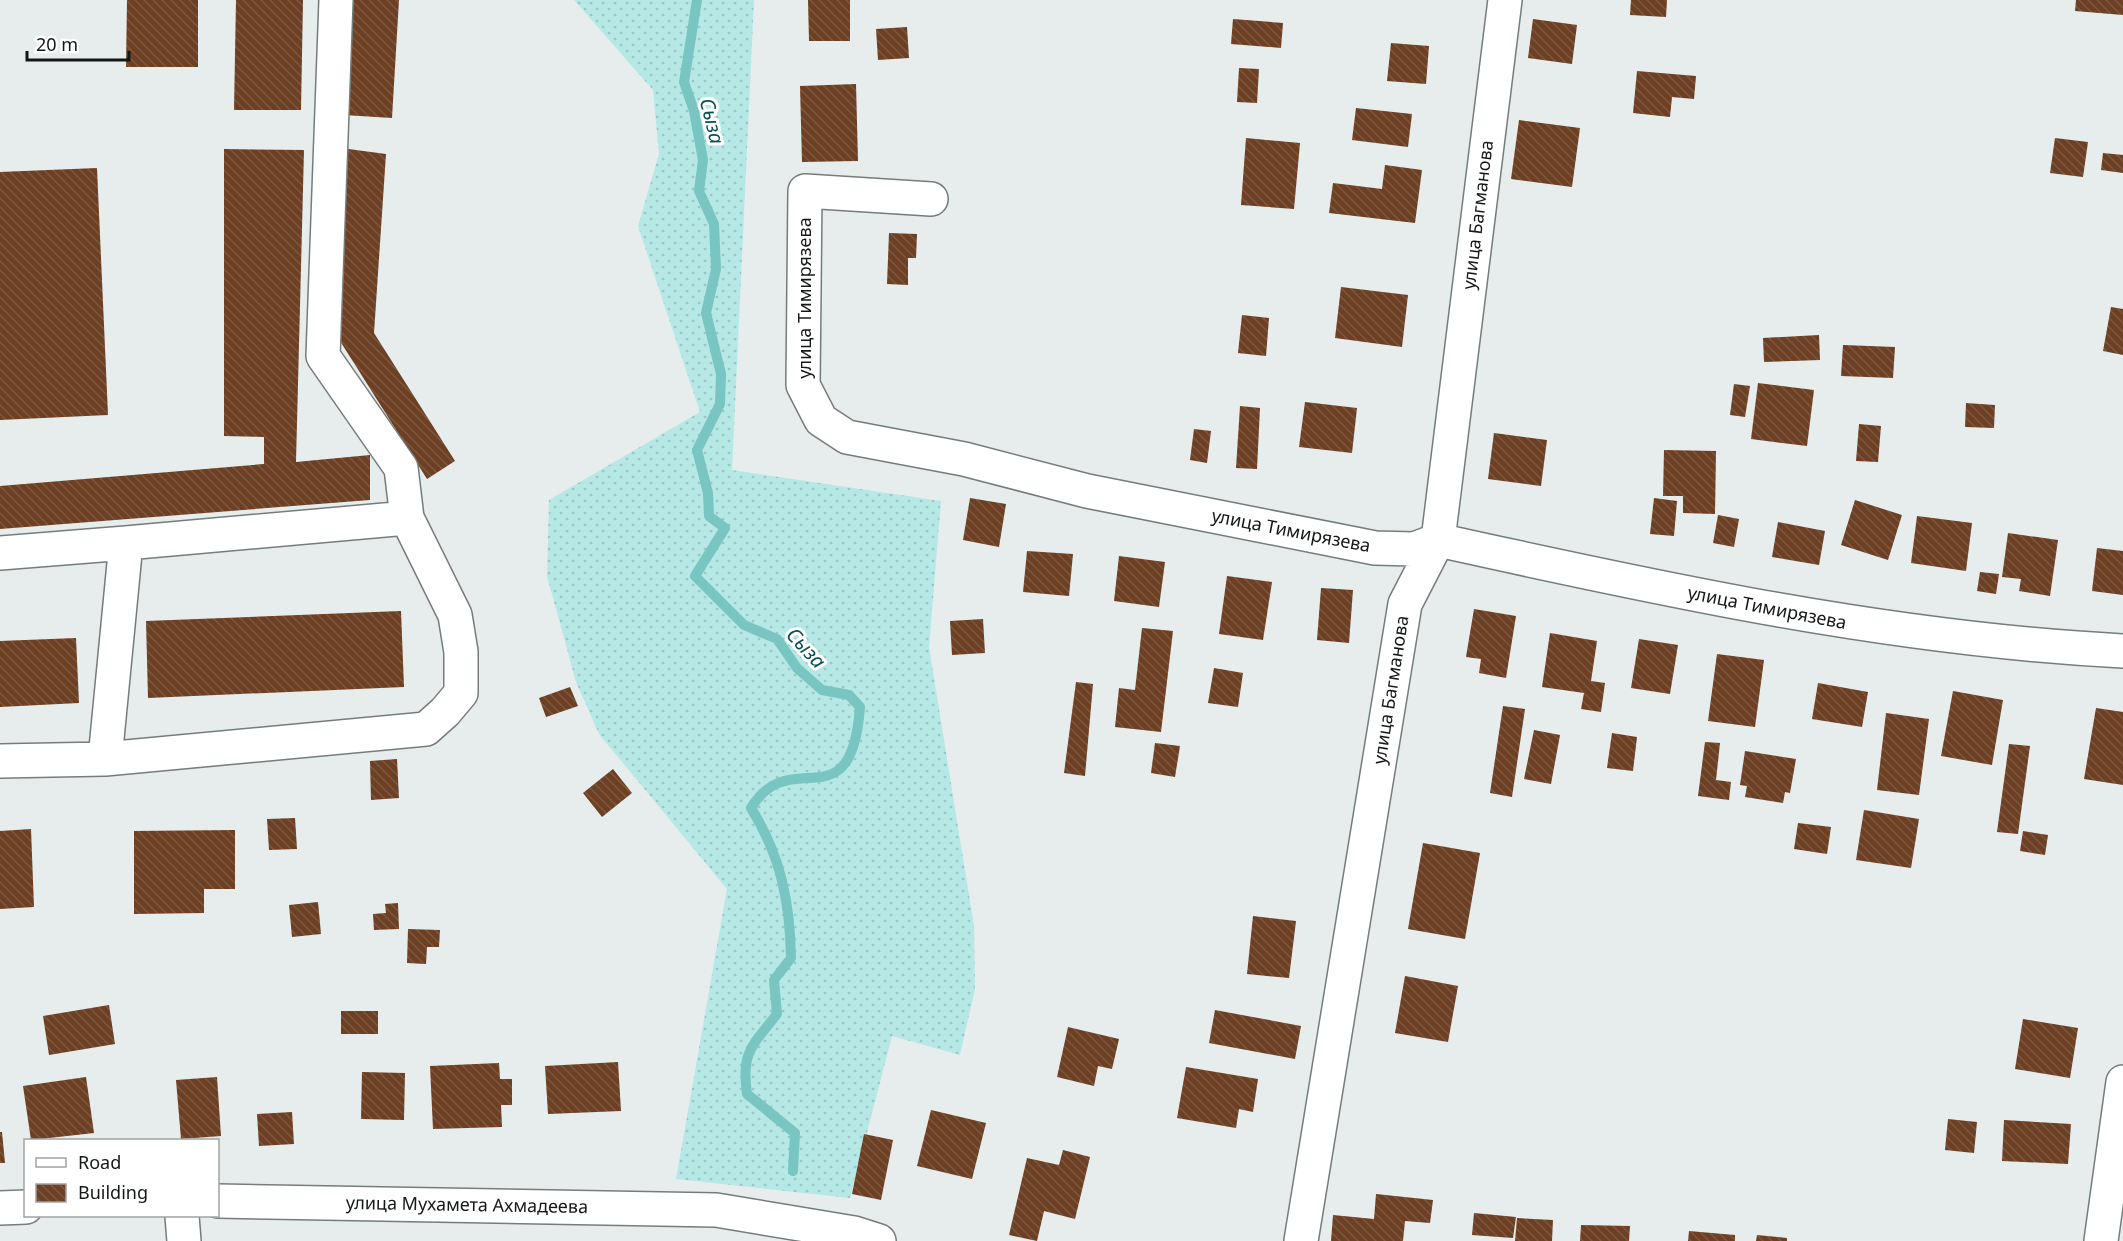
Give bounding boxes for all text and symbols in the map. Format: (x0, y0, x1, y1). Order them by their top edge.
scale bar (27, 24, 129, 62)
text: 20 m (36, 32, 78, 56)
water label: Сыза (694, 95, 731, 147)
street label: улица Багманова (1456, 139, 1498, 291)
street label: улица Тимирязева (792, 217, 816, 379)
street label: улица Тимирязева (1210, 503, 1373, 557)
street label: улица Тимирязева (1686, 580, 1849, 634)
street label: улица Багманова (1366, 614, 1414, 766)
water label: Сыза (781, 621, 832, 674)
legend (24, 1139, 219, 1217)
text: Road (78, 1150, 121, 1174)
text: Building (78, 1180, 148, 1204)
street label: улица Мухамета Ахмадеева (346, 1190, 588, 1218)

